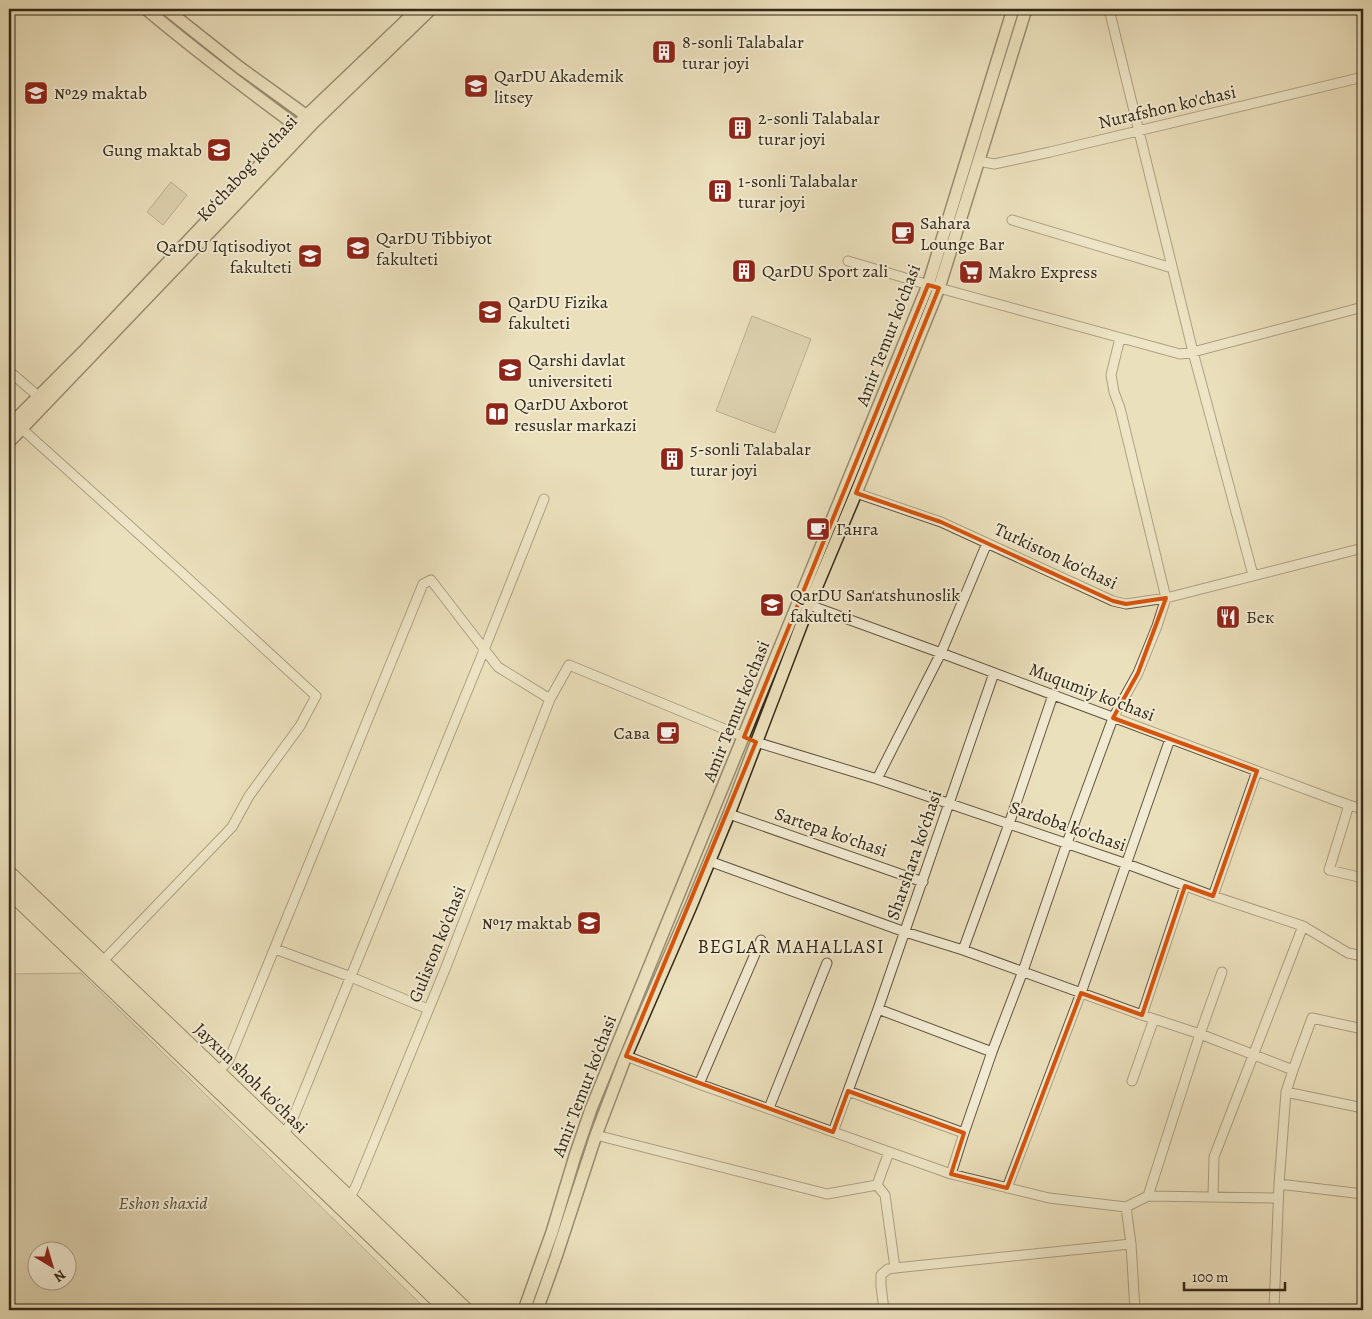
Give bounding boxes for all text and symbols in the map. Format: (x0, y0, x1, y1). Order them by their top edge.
place label: 8-sonli Talabalar turar joyi (682, 30, 804, 75)
building icon: 8-sonli Talabalar turar joyi (651, 39, 677, 65)
place label: QarDU Akademik litsey (494, 64, 624, 109)
school or university icon: QarDU Akademik litsey (463, 73, 489, 99)
street label: Nurafshon ko'chasi (1096, 79, 1238, 135)
school or university icon: №29 maktab (23, 80, 49, 106)
place label: №29 maktab (54, 81, 147, 105)
place label: 2-sonli Talabalar turar joyi (758, 106, 880, 151)
street label: Ko‘chabog‘ ko‘chasi (191, 109, 303, 227)
building icon: 2-sonli Talabalar turar joyi (727, 115, 753, 141)
school or university icon: Gung maktab (206, 137, 232, 163)
place label: Gung maktab (102, 138, 202, 162)
place label: 1-sonli Talabalar turar joyi (738, 169, 857, 214)
building icon: 1-sonli Talabalar turar joyi (707, 178, 733, 204)
place label: Sahara Lounge Bar (920, 211, 1004, 256)
cafe icon: Sahara Lounge Bar (890, 220, 916, 246)
place label: QarDU Tibbiyot fakulteti (376, 226, 492, 271)
place label: QarDU Iqtisodiyot fakulteti (156, 234, 292, 279)
school or university icon: QarDU Tibbiyot fakulteti (345, 235, 371, 261)
school or university icon: QarDU Iqtisodiyot fakulteti (297, 243, 323, 269)
building icon: QarDU Sport zali (731, 258, 757, 284)
place label: QarDU Sport zali (762, 259, 888, 283)
supermarket icon: Makro Express (958, 259, 984, 285)
place label: Makro Express (988, 260, 1098, 284)
street label: Amir Temur ko'chasi (850, 261, 926, 410)
place label: QarDU Fizika fakulteti (508, 290, 609, 335)
school or university icon: QarDU Fizika fakulteti (477, 299, 503, 325)
place label: Qarshi davlat universiteti (528, 348, 626, 393)
school or university icon: Qarshi davlat universiteti (497, 357, 523, 383)
place label: QarDU Axborot resuslar markazi (514, 392, 637, 437)
library icon: QarDU Axborot resuslar markazi (484, 401, 510, 427)
place label: 5-sonli Talabalar turar joyi (690, 437, 811, 482)
building icon: 5-sonli Talabalar turar joyi (659, 446, 685, 472)
cafe icon: Ганга (805, 516, 831, 542)
place label: Ганга (836, 517, 879, 541)
street label: Turkiston ko'chasi (991, 517, 1121, 595)
place label: QarDU San‘atshunoslik fakulteti (790, 583, 960, 628)
school or university icon: QarDU San‘atshunoslik fakulteti (759, 592, 785, 618)
restaurant icon: Бек (1215, 604, 1241, 630)
place label: Бек (1246, 605, 1274, 629)
street label: Amir Temur ko'chasi (696, 637, 775, 786)
street label: Muqumiy ko'chasi (1026, 657, 1158, 727)
cafe icon: Сава (655, 720, 681, 746)
place label: Сава (614, 721, 651, 745)
street label: Sharshara ko'chasi (881, 787, 947, 923)
street label: Sardoba ko'chasi (1007, 795, 1129, 857)
street label: Sartepa ko'chasi (772, 802, 890, 862)
street label: Guliston ko'chasi (403, 882, 471, 1006)
school or university icon: №17 maktab (576, 910, 602, 936)
place label: №17 maktab (482, 911, 572, 935)
district label: BEGLAR MAHALLASI (697, 934, 885, 960)
street label: Amir Temur ko'chasi (546, 1012, 622, 1161)
street label: Jayxun shoh ko'chasi (189, 1017, 313, 1139)
park label: Eshon shaxid (118, 1191, 208, 1215)
north arrow (28, 1242, 78, 1292)
scale bar (1184, 1259, 1286, 1291)
text: N (50, 1265, 70, 1286)
text: 100 m (1192, 1267, 1229, 1287)

